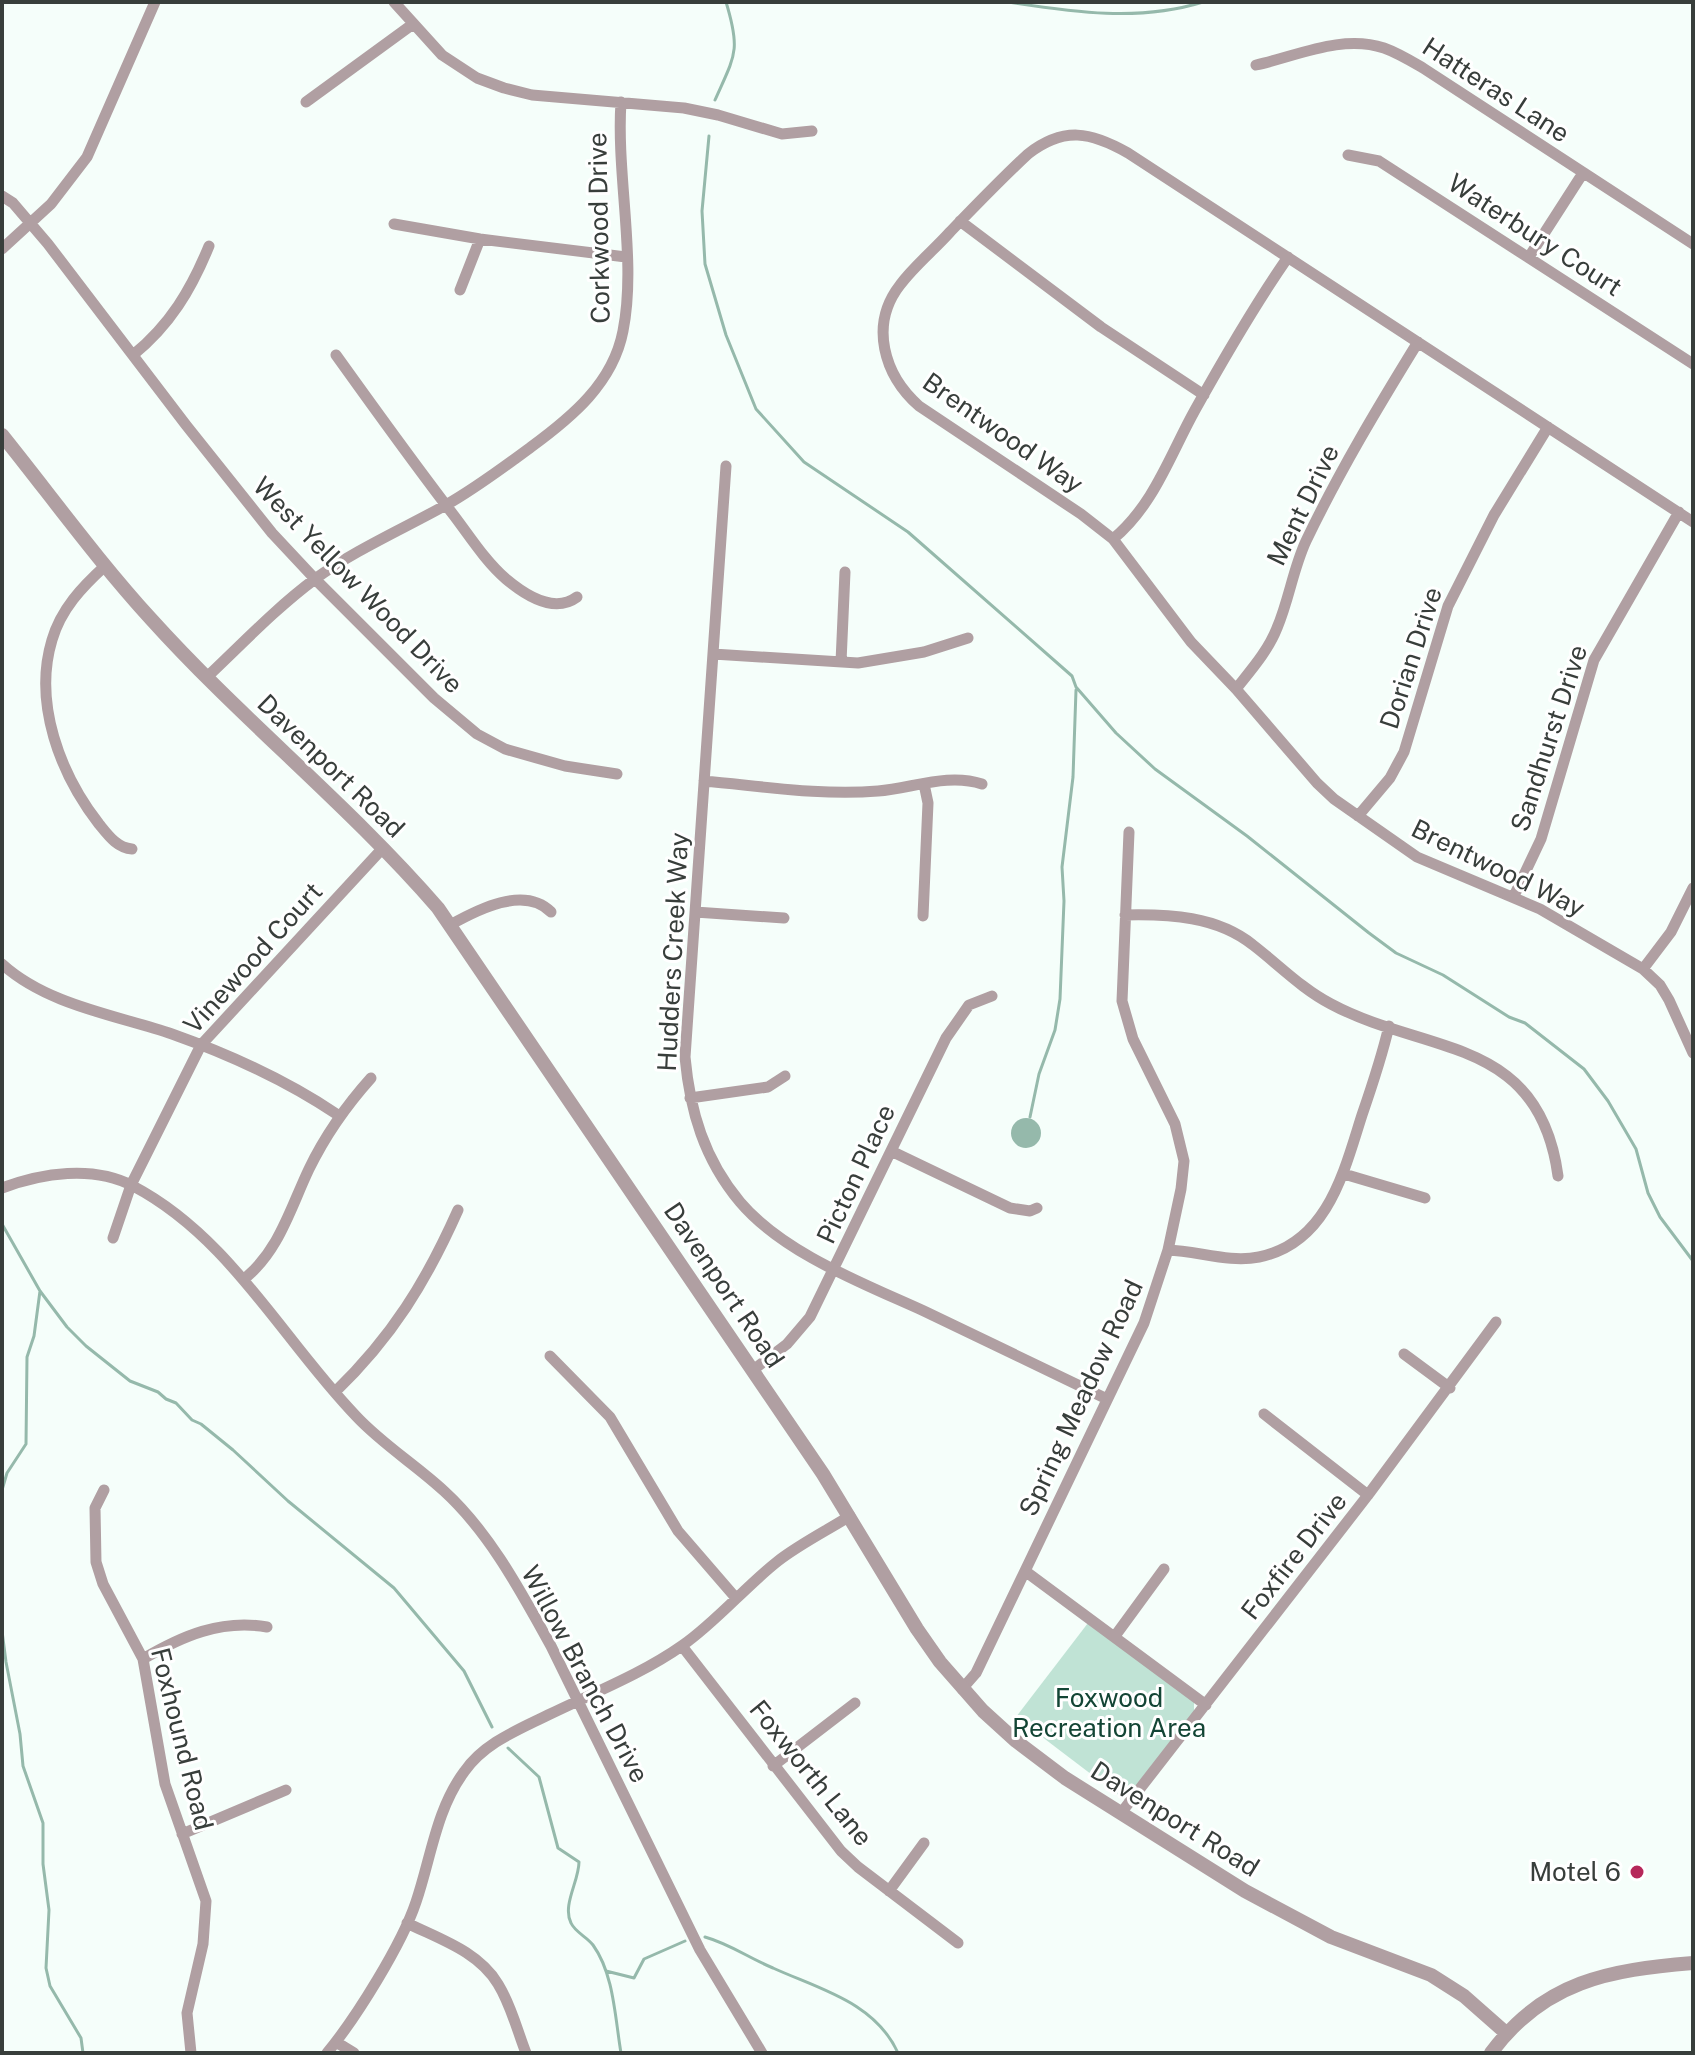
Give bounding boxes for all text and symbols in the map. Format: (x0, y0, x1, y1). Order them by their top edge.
street label: Hatteras Lane (1417, 31, 1576, 149)
street label: Corkwood Drive (581, 132, 616, 324)
street label: Waterbury Court (1442, 167, 1628, 302)
street label: Brentwood Way (917, 366, 1090, 499)
street label: Ment Drive (1260, 439, 1345, 570)
street label: West Yellow Wood Drive (247, 470, 470, 699)
street label: Dorian Drive (1373, 583, 1448, 733)
street label: Sandhurst Drive (1504, 641, 1593, 835)
street label: Davenport Road (251, 688, 411, 844)
street label: Brentwood Way (1407, 812, 1590, 923)
street label: Hudders Creek Way (651, 832, 694, 1072)
street label: Vinewood Court (177, 876, 329, 1040)
street label: Picton Place (810, 1099, 901, 1248)
street label: Davenport Road (658, 1196, 791, 1373)
street label: Spring Meadow Road (1012, 1275, 1149, 1521)
street label: Foxfire Drive (1234, 1486, 1353, 1625)
street label: Willow Branch Drive (515, 1560, 656, 1787)
street label: Foxhound Road (145, 1644, 220, 1833)
park label: Foxwood Recreation Area (1012, 1682, 1206, 1743)
street label: Foxworth Lane (743, 1694, 879, 1852)
street label: Davenport Road (1085, 1754, 1265, 1883)
place label: Motel 6 (1529, 1856, 1621, 1887)
marker: Motel 6 (1628, 1863, 1646, 1881)

